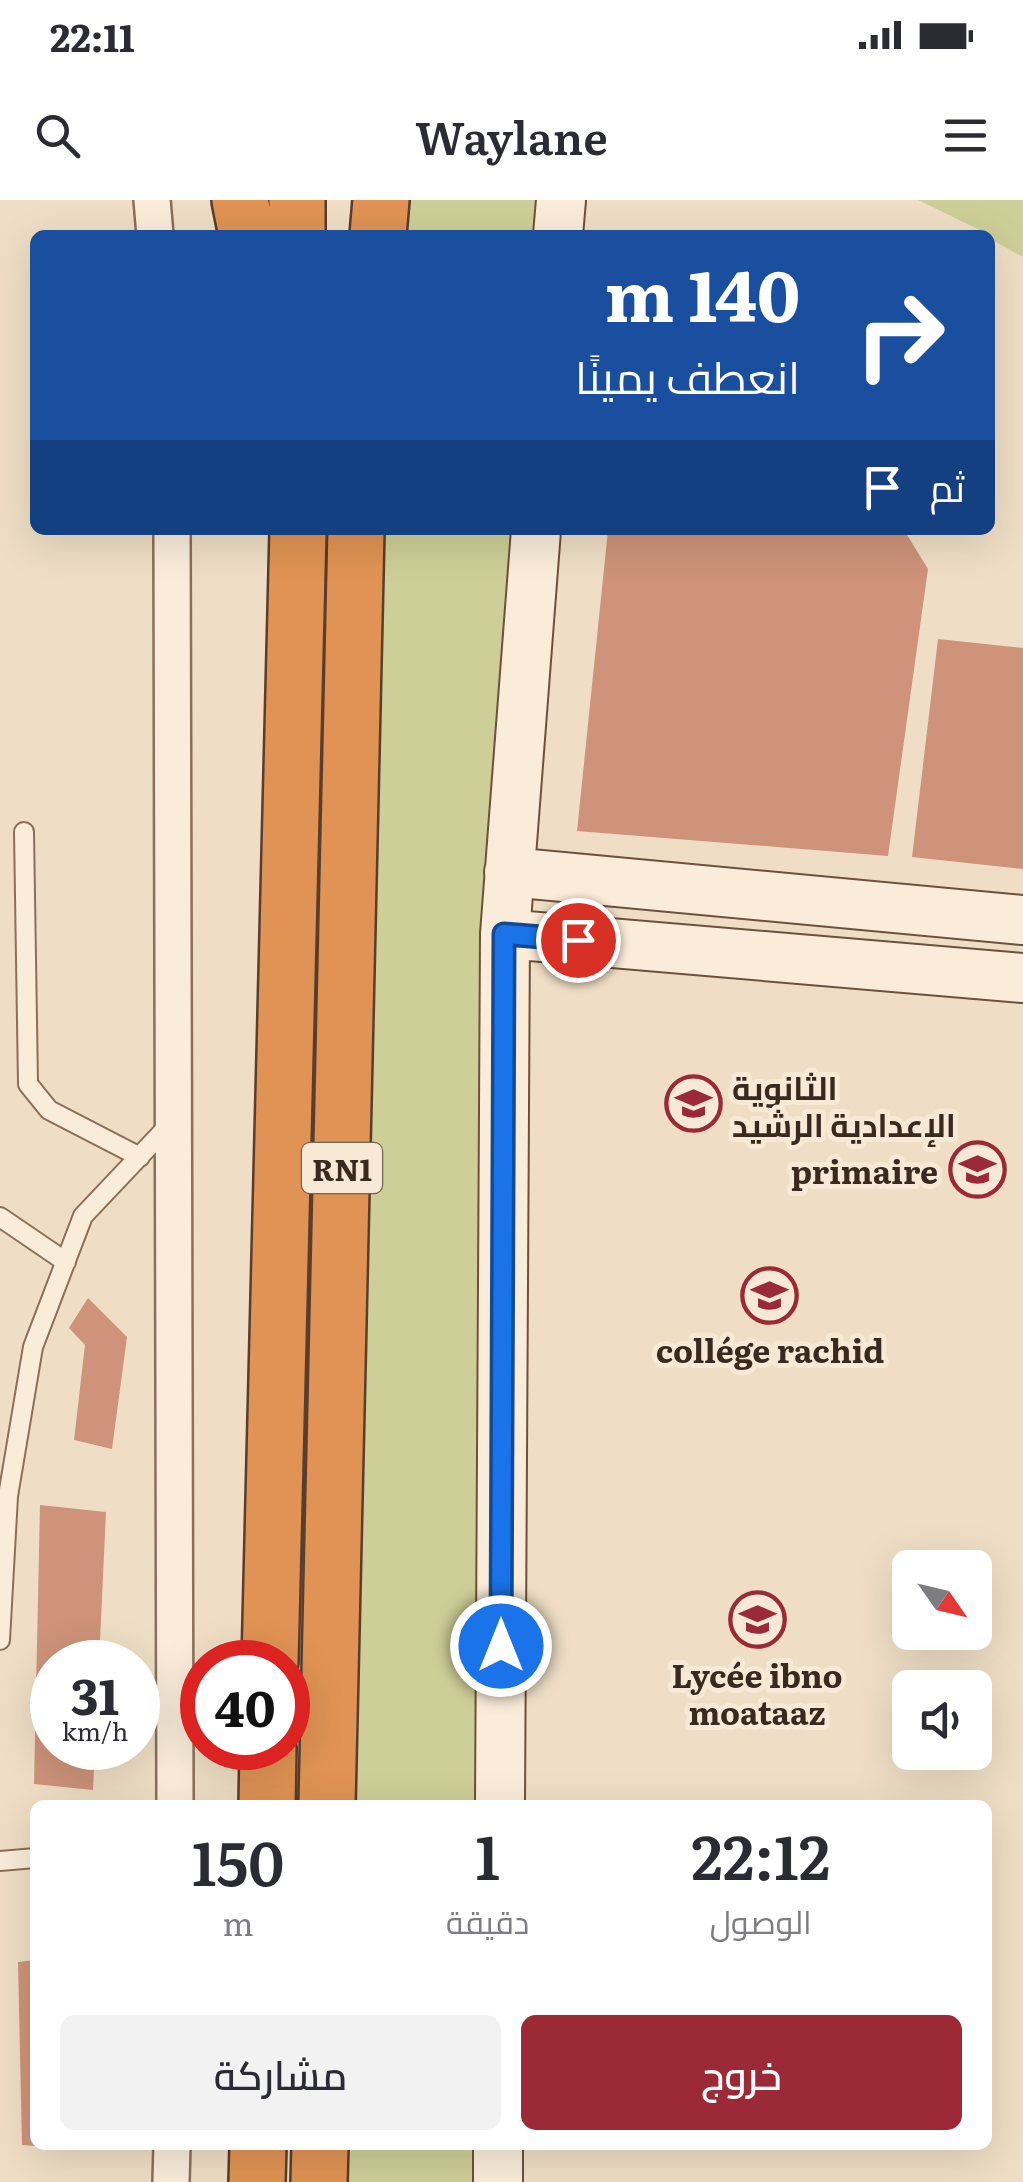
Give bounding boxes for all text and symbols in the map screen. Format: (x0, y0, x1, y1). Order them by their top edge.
text: 22:11 (50, 7, 135, 64)
text: Waylane (415, 102, 608, 169)
icon: search (30, 108, 85, 163)
icon: menu (938, 108, 993, 163)
text: 140 m (605, 240, 800, 344)
icon: right (835, 270, 965, 400)
text: انعطف يمينًا (575, 341, 800, 408)
text: ثم (930, 457, 965, 514)
icon: arrive (855, 460, 910, 515)
pin (536, 898, 621, 983)
icon: arrive (551, 913, 606, 968)
place label: الثانوية الإعدادية الرشيد (732, 1062, 956, 1147)
school or university icon: الثانوية الإعدادية الرشيد (663, 1074, 723, 1134)
school or university icon: primaire (947, 1140, 1007, 1200)
road number: RN1 (302, 1143, 382, 1193)
place label: primaire (791, 1146, 938, 1194)
school or university icon: collége rachid (740, 1265, 800, 1325)
place label: collége rachid (656, 1325, 884, 1373)
north arrow (892, 1550, 992, 1650)
map controls (892, 1550, 992, 1770)
school or university icon: Lycée ibno moataaz (727, 1590, 787, 1650)
position arrow (449, 1594, 553, 1698)
speed limit sign: 40 (180, 1640, 310, 1770)
place label: Lycée ibno moataaz (671, 1650, 843, 1735)
text: 31 (71, 1656, 119, 1730)
button: sound (892, 1670, 992, 1770)
text: km/h (62, 1712, 128, 1749)
text: 1 (475, 1809, 500, 1898)
text: 22:12 (691, 1809, 830, 1898)
text: 150 (192, 1815, 284, 1904)
text: دقيقة (446, 1896, 529, 1944)
text: الوصول (710, 1896, 812, 1944)
text: m (223, 1898, 254, 1946)
button: مشاركة (60, 2015, 501, 2130)
button: خروج (521, 2015, 962, 2130)

